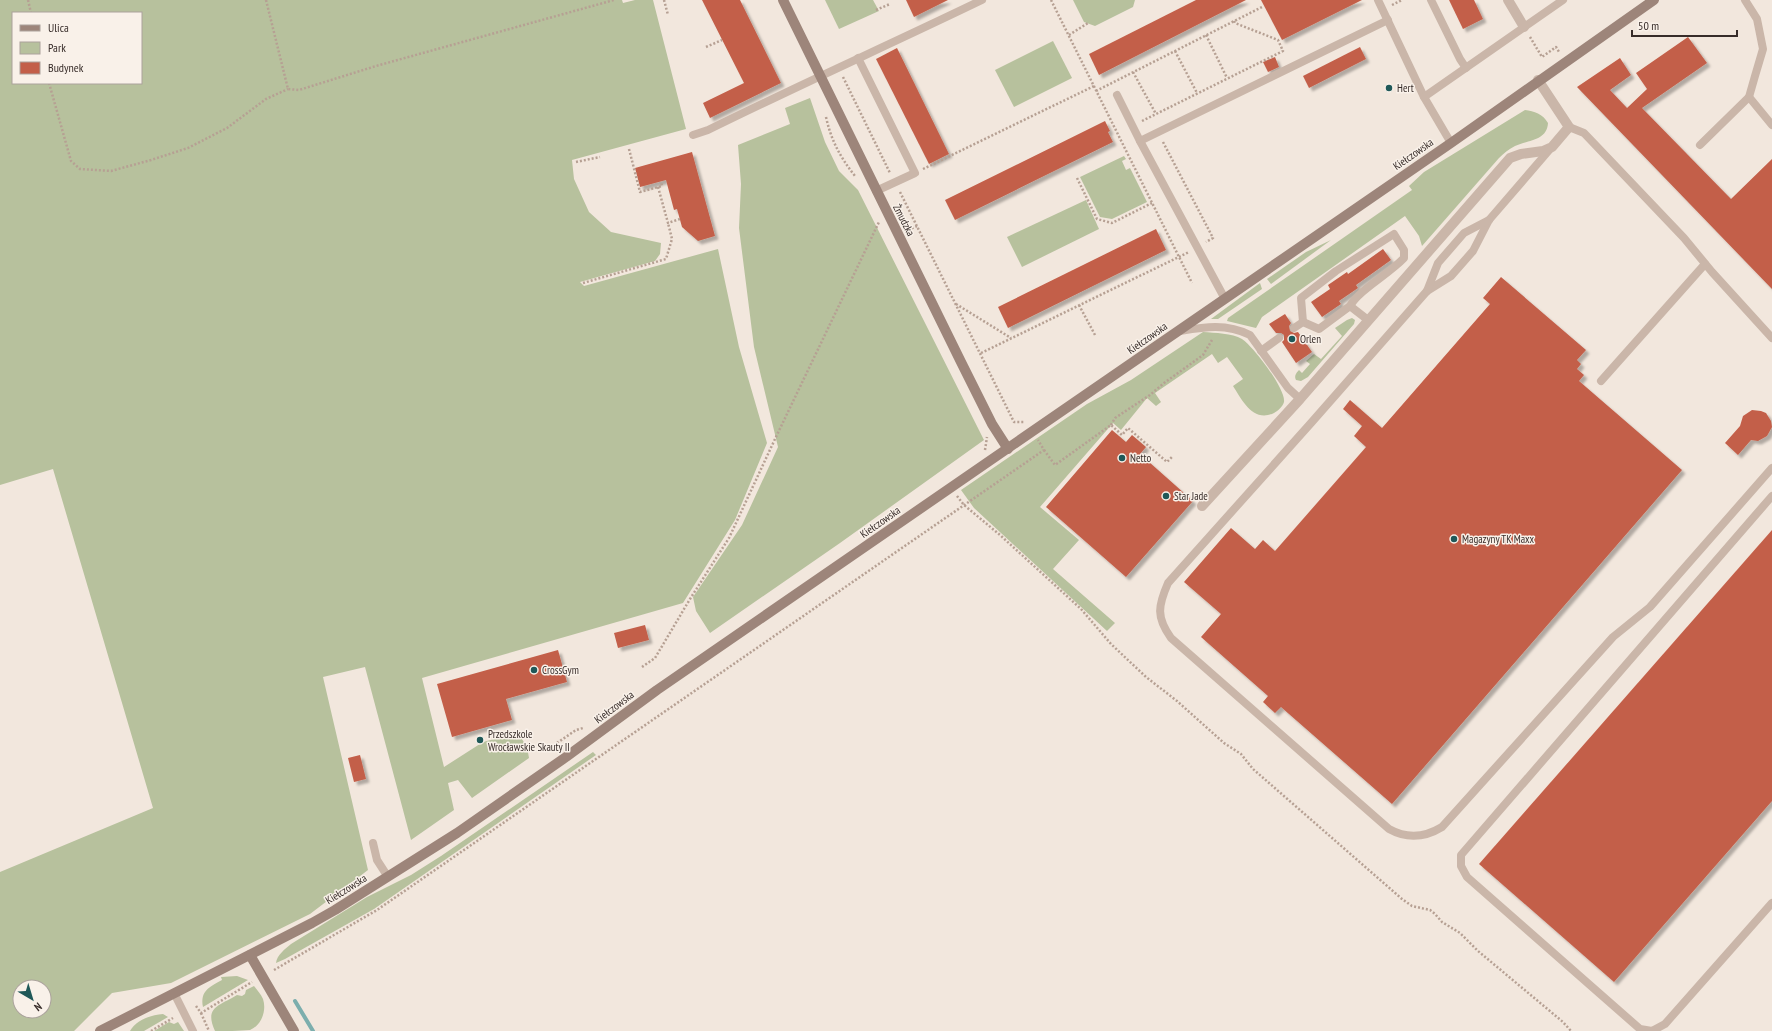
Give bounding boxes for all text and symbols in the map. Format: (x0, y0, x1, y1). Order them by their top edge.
legend (12, 12, 142, 84)
scale bar (1632, 12, 1737, 38)
text: 50 m (1638, 18, 1659, 33)
text: Ulica (48, 20, 69, 35)
text: Park (48, 40, 66, 55)
text: Budynek (48, 60, 84, 75)
place label: Hert (1397, 81, 1414, 95)
marker: Hert (1384, 83, 1394, 93)
street label: Kiełczowska (1390, 135, 1436, 173)
street label: Żmudzka (890, 202, 918, 238)
street label: Kiełczowska (1124, 319, 1170, 357)
place label: Orlen (1300, 332, 1321, 346)
marker: Orlen (1287, 334, 1297, 344)
place label: Netto (1130, 451, 1151, 465)
marker: Netto (1117, 453, 1127, 463)
place label: Star Jade (1174, 489, 1208, 503)
marker: Star Jade (1161, 491, 1171, 501)
street label: Kiełczowska (857, 503, 903, 541)
place label: Magazyny TK Maxx (1462, 532, 1534, 546)
marker: Magazyny TK Maxx (1449, 534, 1459, 544)
place label: CrossGym (542, 663, 579, 677)
marker: CrossGym (529, 665, 539, 675)
street label: Kiełczowska (591, 688, 637, 726)
place label: Przedszkole Wrocławskie Skauty II (488, 727, 570, 754)
marker: Przedszkole Wrocławskie Skauty II (475, 735, 485, 745)
street label: Kiełczowska (323, 871, 369, 907)
north arrow (12, 979, 52, 1019)
text: N (31, 1000, 45, 1014)

